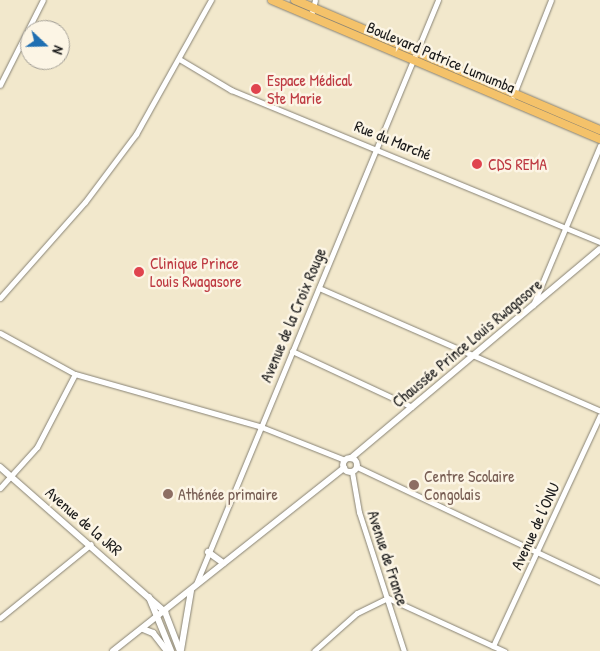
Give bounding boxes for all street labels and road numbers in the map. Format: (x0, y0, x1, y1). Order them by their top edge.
street label: Boulevard Patrice Lumumba (364, 17, 518, 97)
street label: Rue du Marché (352, 116, 434, 164)
street label: Avenue de la Croix Rouge (256, 245, 330, 385)
street label: Chaussée Prince Louis Rwagasore (388, 275, 546, 411)
street label: Avenue de l'ONU (507, 480, 563, 572)
street label: Avenue de la JRR (42, 483, 126, 559)
street label: Avenue de France (364, 508, 412, 608)

